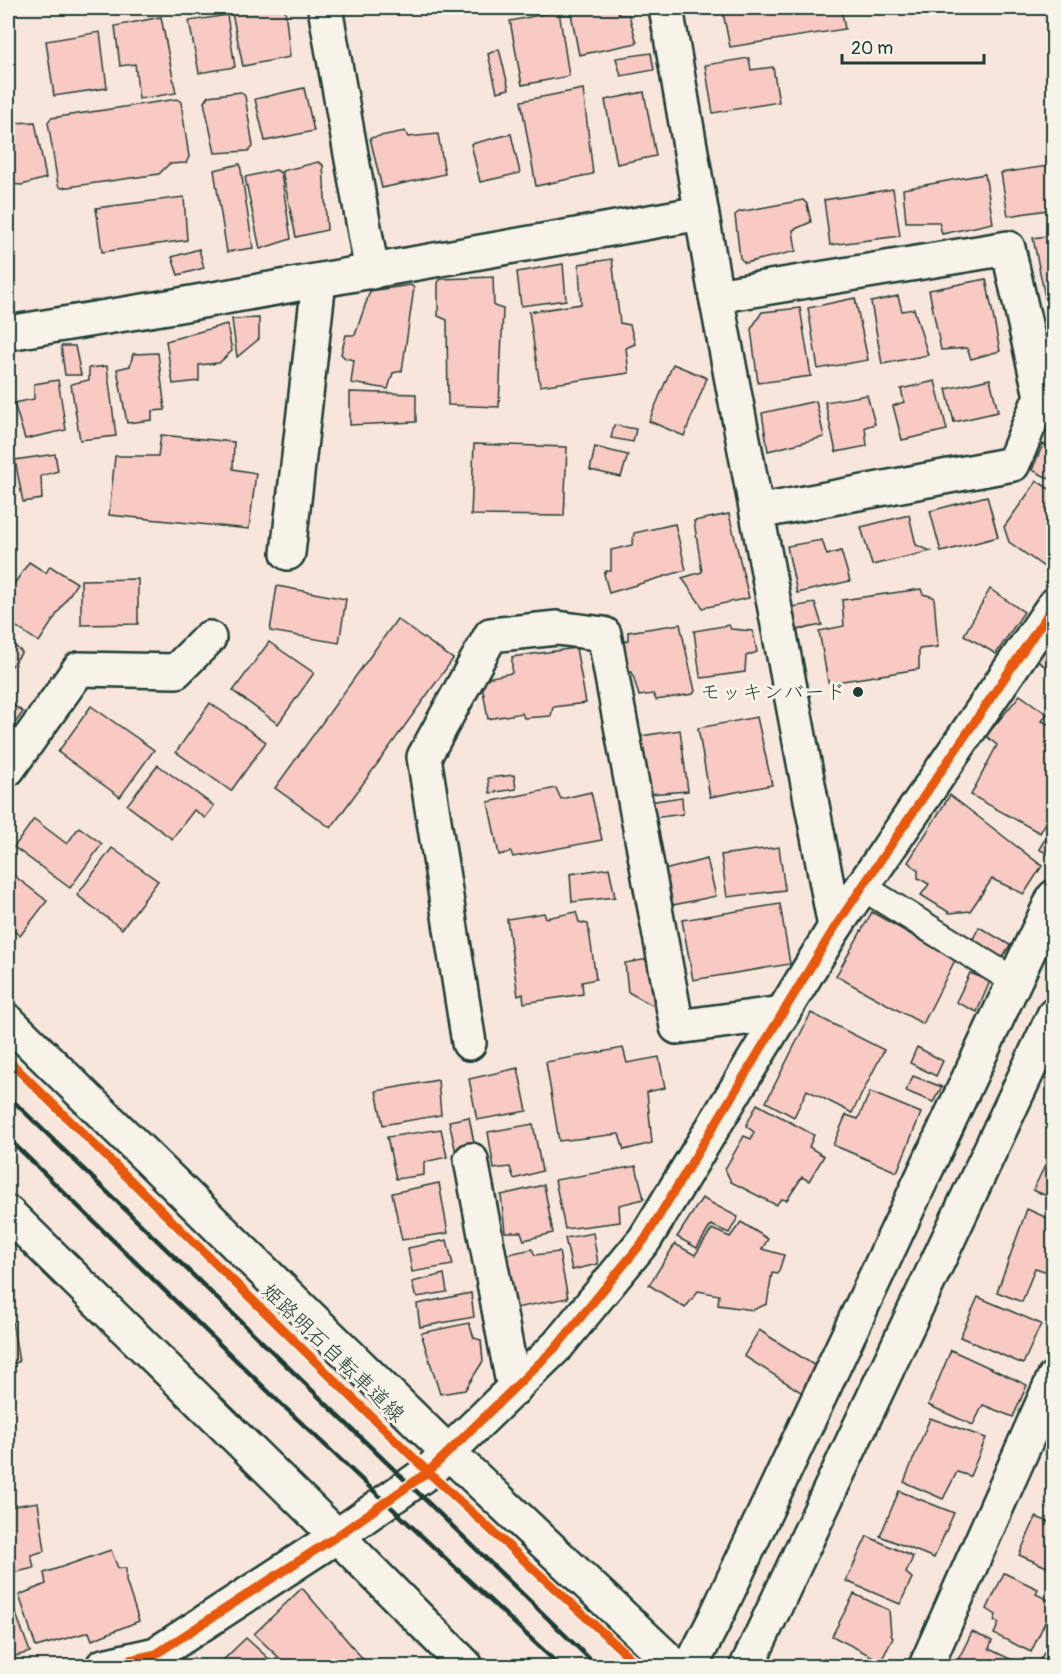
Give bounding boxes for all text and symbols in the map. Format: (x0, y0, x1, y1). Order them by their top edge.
scale bar (842, 27, 984, 65)
text: 20 m (851, 37, 893, 60)
place label: モッキンバード (700, 679, 846, 706)
marker: モッキンバード (851, 685, 865, 699)
street label: 姫路明石自転車道線 (256, 1278, 410, 1428)

